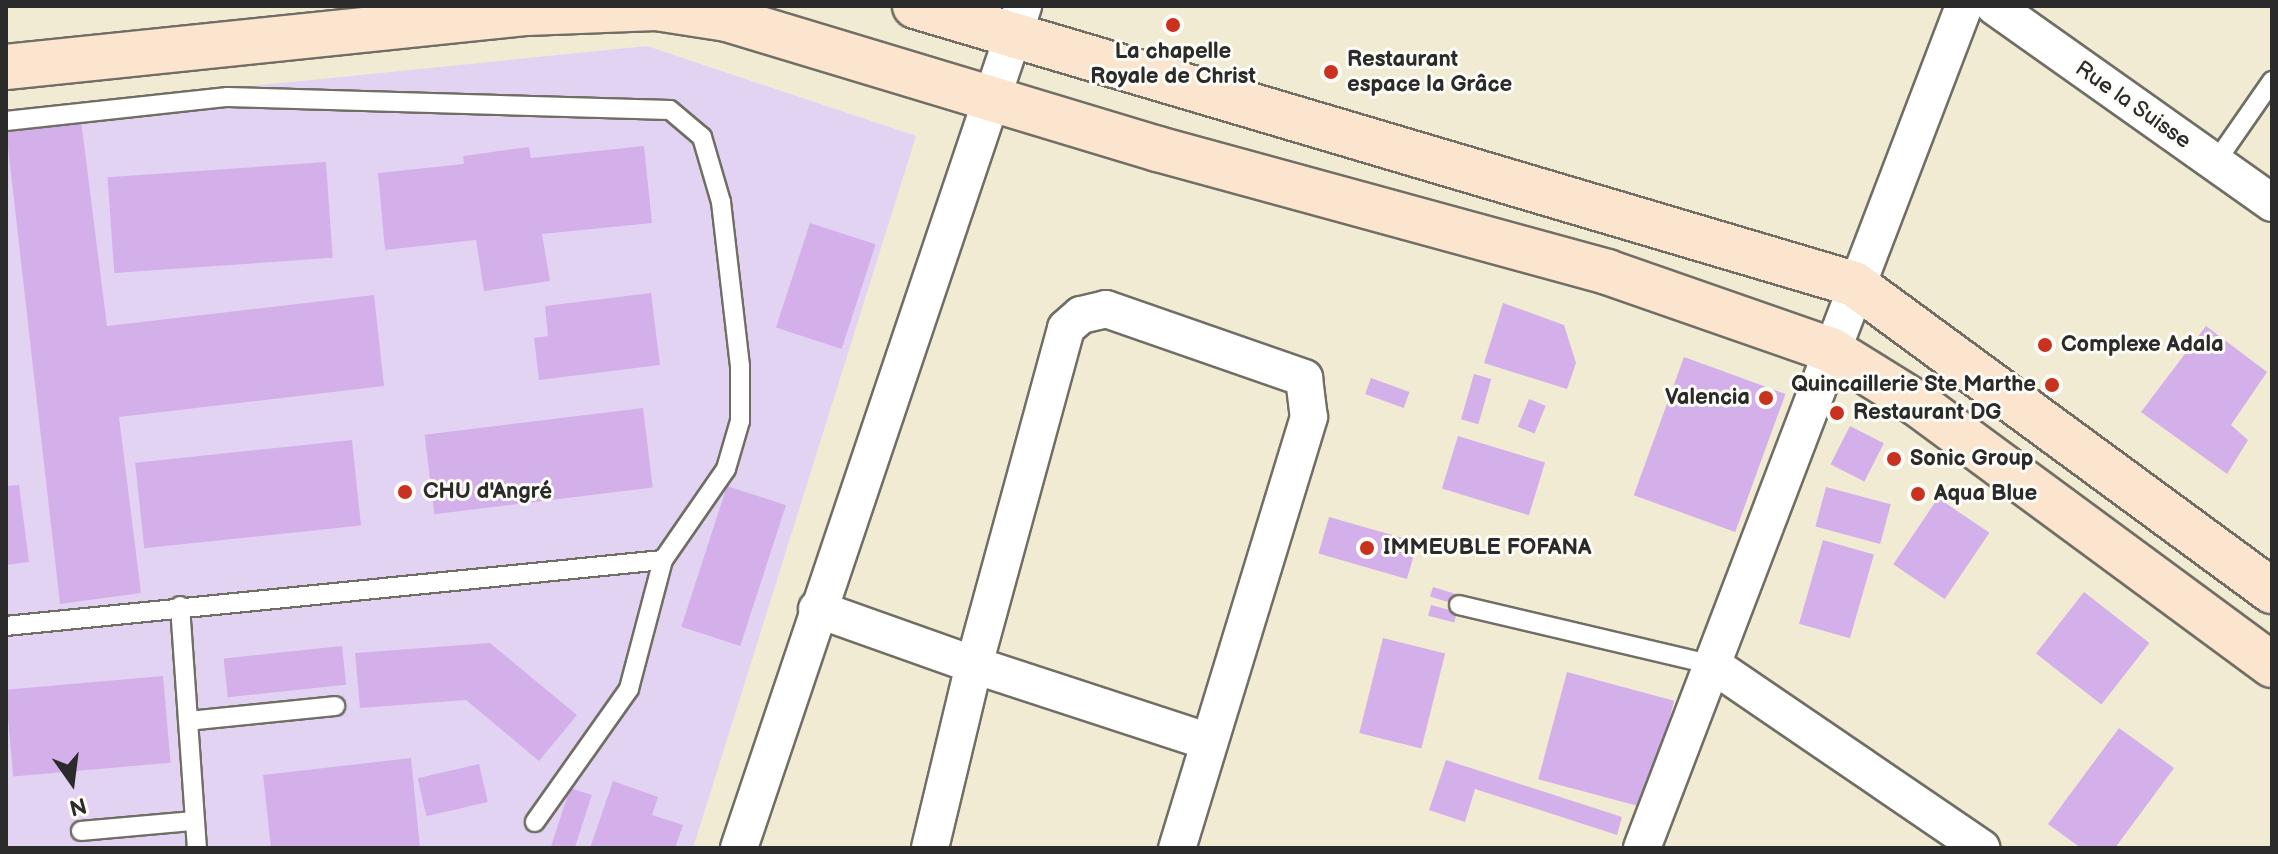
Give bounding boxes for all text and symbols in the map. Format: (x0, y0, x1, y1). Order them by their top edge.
marker: La chapelle Royale de Christ (1164, 16, 1182, 34)
place label: La chapelle Royale de Christ (1090, 38, 1256, 90)
place label: Restaurant espace la Grâce (1347, 46, 1512, 98)
street label: Rue la Suisse (2070, 55, 2196, 155)
marker: Restaurant espace la Grâce (1322, 63, 1340, 81)
place label: Complexe Adala (2061, 332, 2224, 358)
marker: Complexe Adala (2036, 336, 2054, 354)
place label: Quincaillerie Ste Marthe (1791, 372, 2036, 398)
marker: Quincaillerie Ste Marthe (2043, 376, 2061, 394)
place label: Valencia (1665, 385, 1750, 411)
marker: Valencia (1757, 389, 1775, 407)
place label: Restaurant DG (1853, 400, 2001, 426)
marker: Restaurant DG (1828, 404, 1846, 422)
place label: Sonic Group (1910, 446, 2033, 472)
marker: Sonic Group (1885, 450, 1903, 468)
place label: CHU d'Angré (423, 479, 552, 505)
marker: CHU d'Angré (394, 481, 416, 503)
place label: Aqua Blue (1934, 481, 2037, 507)
marker: Aqua Blue (1909, 485, 1927, 503)
place label: IMMEUBLE FOFANA (1383, 535, 1591, 561)
marker: IMMEUBLE FOFANA (1358, 539, 1376, 557)
north arrow (32, 742, 112, 822)
text: N (67, 791, 89, 821)

